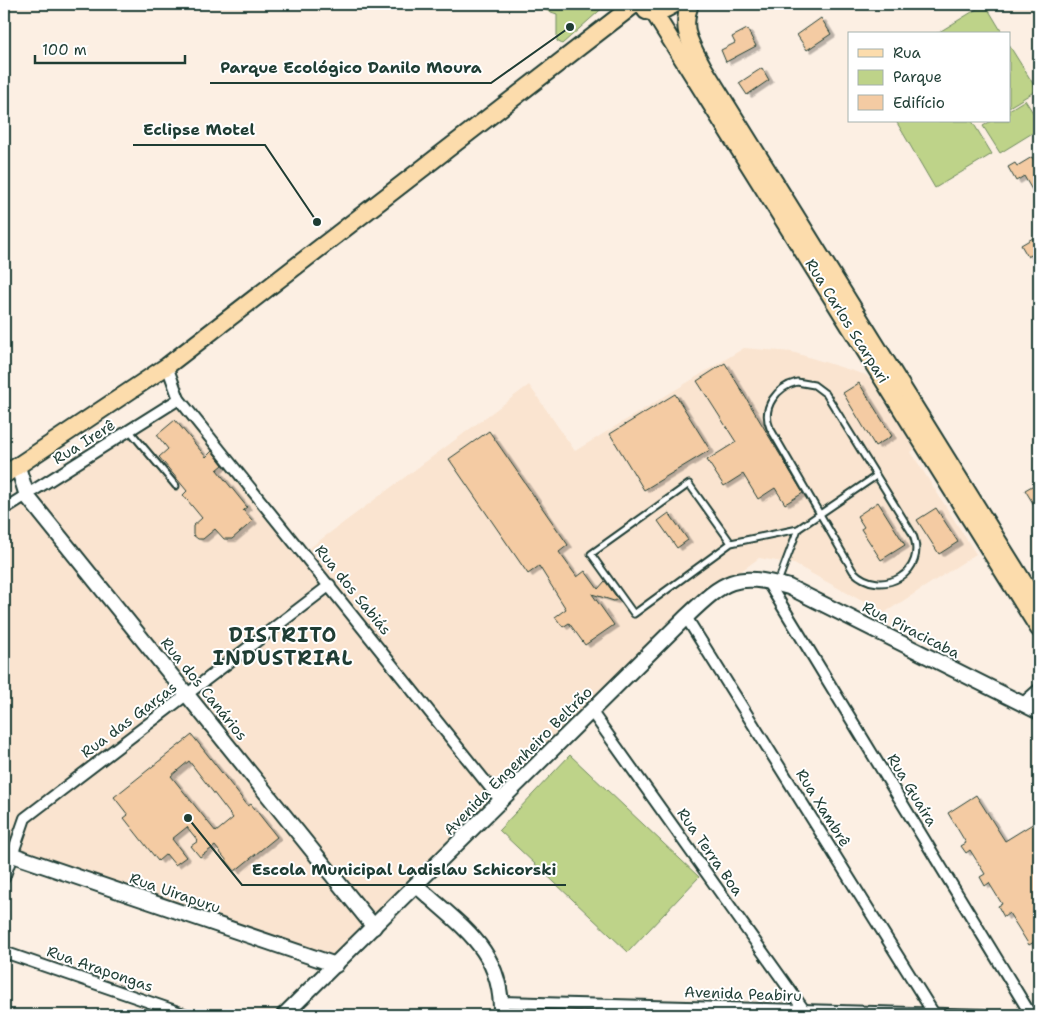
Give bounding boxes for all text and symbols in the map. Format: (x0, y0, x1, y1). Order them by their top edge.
scale bar (35, 32, 185, 64)
legend (848, 32, 1010, 122)
text: 100 m (42, 40, 87, 60)
text: Rua (893, 43, 922, 63)
callout: Parque Ecológico Danilo Moura (210, 52, 491, 83)
text: Parque Ecológico Danilo Moura (220, 57, 482, 78)
text: Parque (893, 67, 942, 87)
text: Edifício (893, 93, 945, 113)
callout: Eclipse Motel (133, 114, 265, 145)
text: Eclipse Motel (143, 119, 255, 140)
street label: Rua Carlos Scarpari (801, 255, 893, 387)
street label: Rua Irerê (49, 415, 119, 469)
street label: Rua dos Sabiás (310, 541, 396, 639)
street label: Rua Piracicaba (859, 597, 964, 663)
district label: DISTRITO INDUSTRIAL (213, 622, 353, 671)
street label: Rua dos Canários (156, 633, 252, 745)
street label: Rua das Garças (77, 677, 181, 763)
street label: Avenida Engenheiro Beltrão (439, 682, 597, 840)
street label: Rua Guaíra (882, 750, 942, 831)
street label: Rua Xambrê (791, 765, 855, 851)
street label: Rua Terra Boa (672, 804, 748, 900)
callout: Escola Municipal Ladislau Schicorski (242, 854, 566, 885)
text: Escola Municipal Ladislau Schicorski (252, 859, 556, 880)
street label: Rua Uirapuru (127, 868, 223, 918)
street label: Rua Arapongas (44, 941, 156, 997)
street label: Avenida Peabiru (684, 982, 802, 1006)

